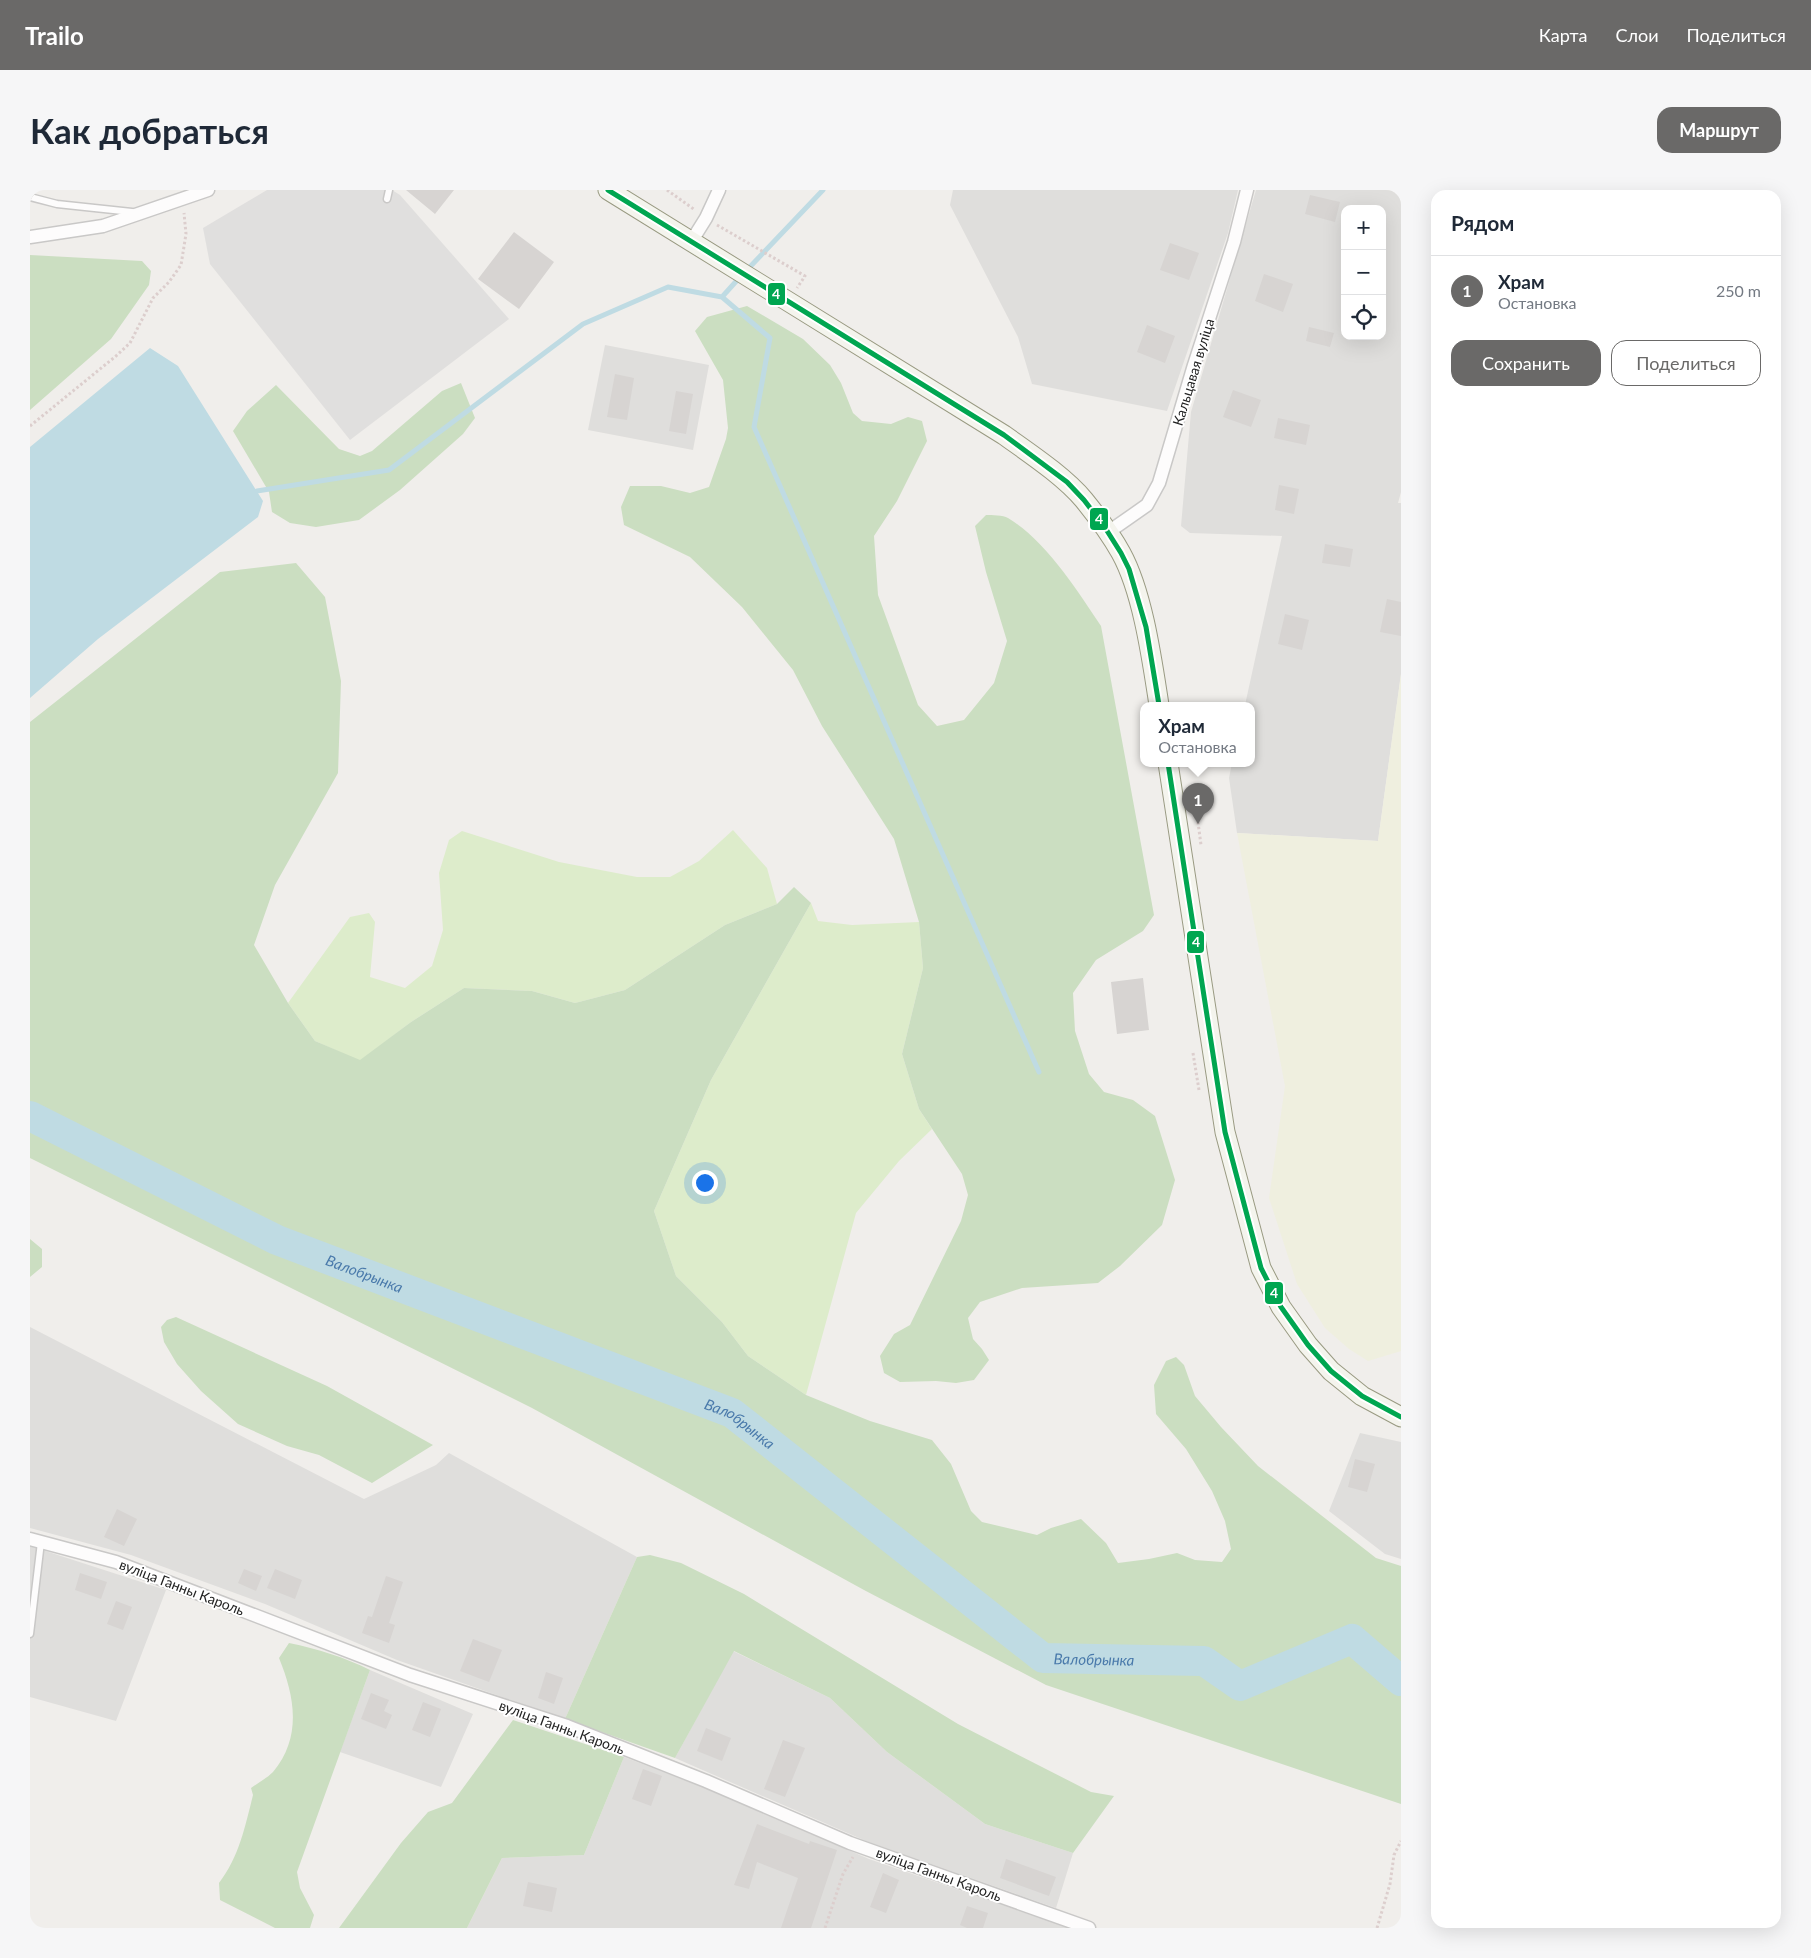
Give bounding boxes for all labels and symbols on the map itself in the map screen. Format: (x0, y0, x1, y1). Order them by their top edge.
line badge: 4 (767, 282, 786, 306)
text: 4 (772, 285, 780, 302)
street label: Кальцавая вуліца (1169, 316, 1217, 428)
line badge: 4 (1089, 507, 1109, 531)
text: 4 (1095, 510, 1103, 527)
pin: 1 (1182, 783, 1214, 824)
line badge: 4 (1186, 930, 1205, 954)
text: 4 (1192, 933, 1200, 950)
your location (692, 1170, 718, 1196)
water label: Валобрынка (324, 1250, 406, 1296)
line badge: 4 (1264, 1281, 1284, 1305)
text: 4 (1270, 1284, 1278, 1301)
water label: Валобрынка (702, 1394, 779, 1453)
street label: вуліца Ганны Кароль (117, 1555, 247, 1619)
water label: Валобрынка (1053, 1649, 1135, 1669)
street label: вуліца Ганны Кароль (497, 1696, 627, 1758)
street label: вуліца Ганны Кароль (874, 1843, 1004, 1905)

